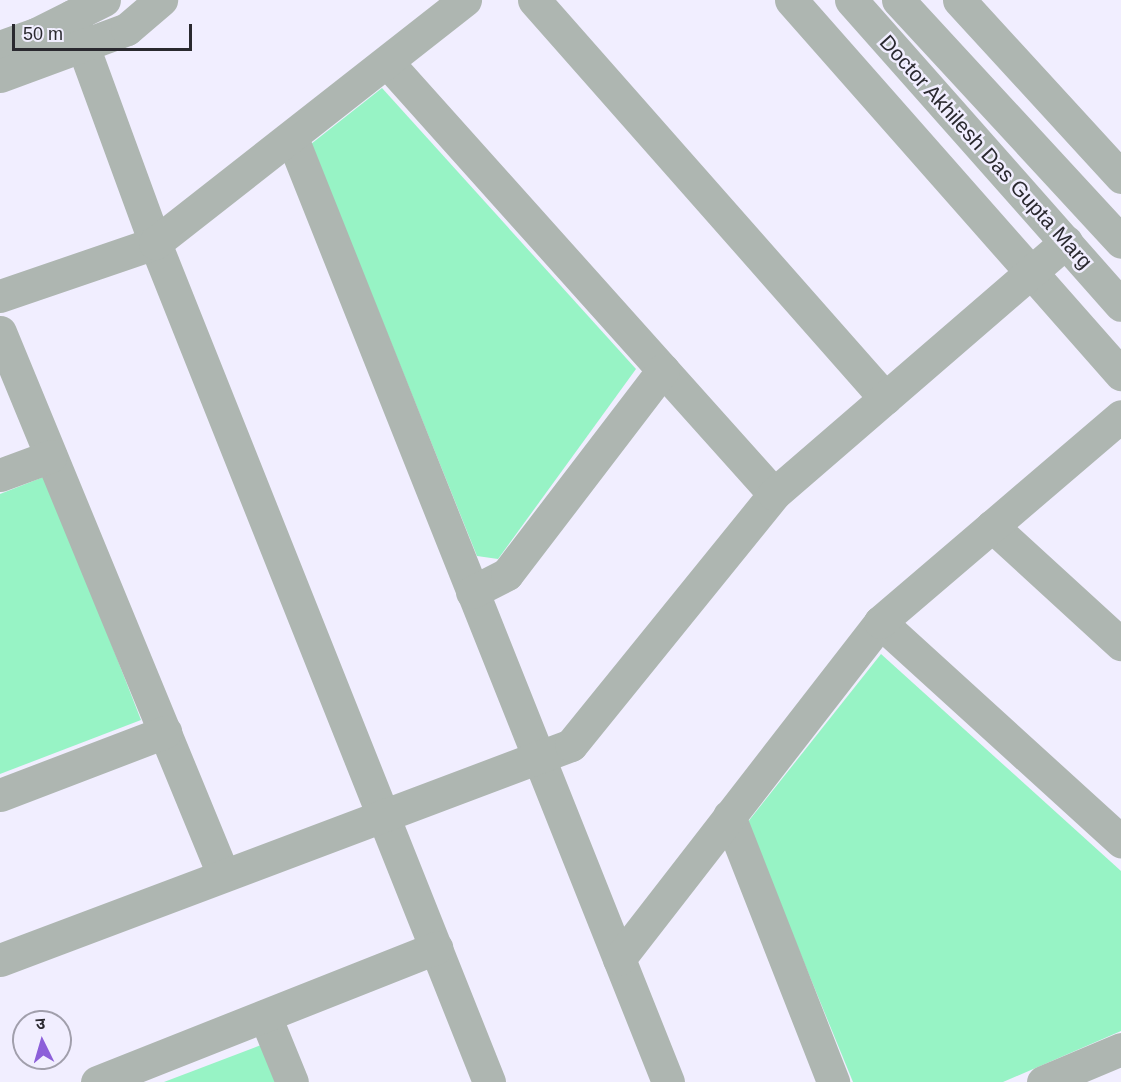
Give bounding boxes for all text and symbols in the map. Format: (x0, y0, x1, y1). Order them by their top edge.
scale bar (15, 12, 195, 50)
text: 50 m (23, 24, 63, 44)
street label: Doctor Akhilesh Das Gupta Marg (874, 30, 1098, 274)
north arrow (12, 1010, 72, 1070)
text: उ (35, 1015, 46, 1032)

